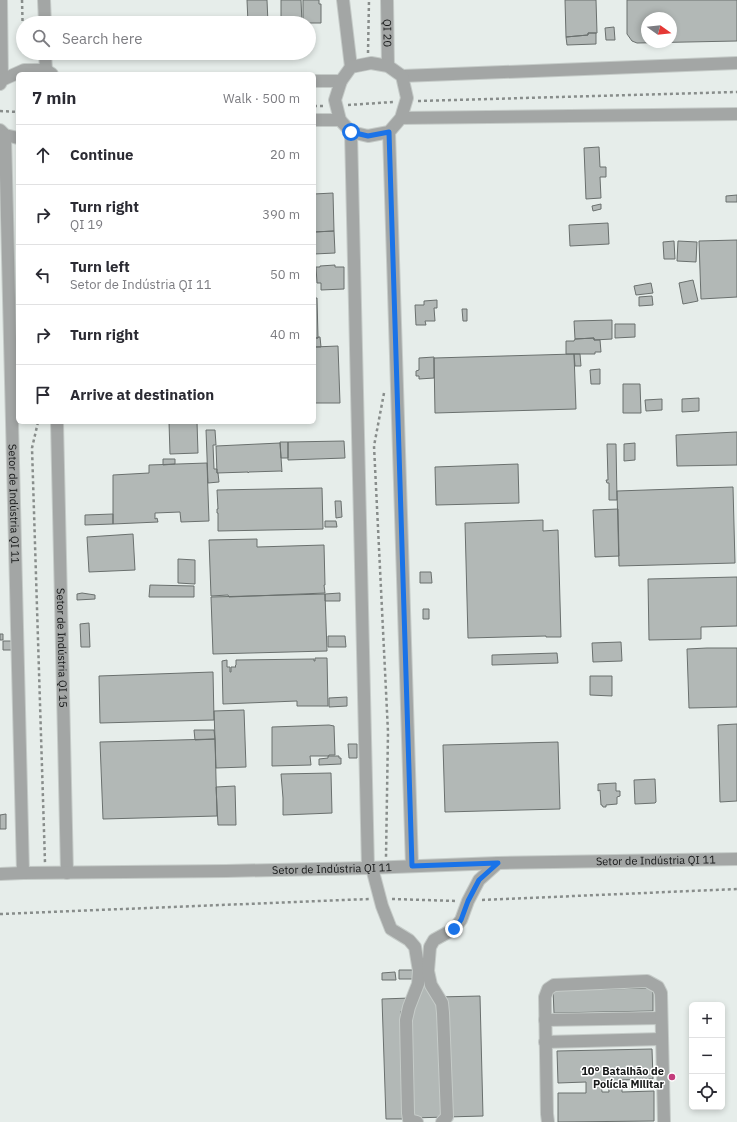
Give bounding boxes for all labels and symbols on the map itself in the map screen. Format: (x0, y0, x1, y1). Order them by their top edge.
north arrow (641, 12, 677, 48)
street label: QI 20 (380, 19, 395, 47)
route start (342, 123, 360, 141)
street label: Setor de Indústria QI 11 (6, 444, 22, 564)
street label: Setor de Indústria QI 15 (54, 588, 70, 708)
street label: Setor de Indústria QI 11 (596, 852, 716, 868)
street label: Setor de Indústria QI 11 (272, 860, 393, 877)
route end (445, 920, 463, 938)
place label: 10° Batalhão de Polícia Militar (581, 1064, 665, 1091)
marker: 10° Batalhão de Polícia Militar (667, 1072, 677, 1082)

